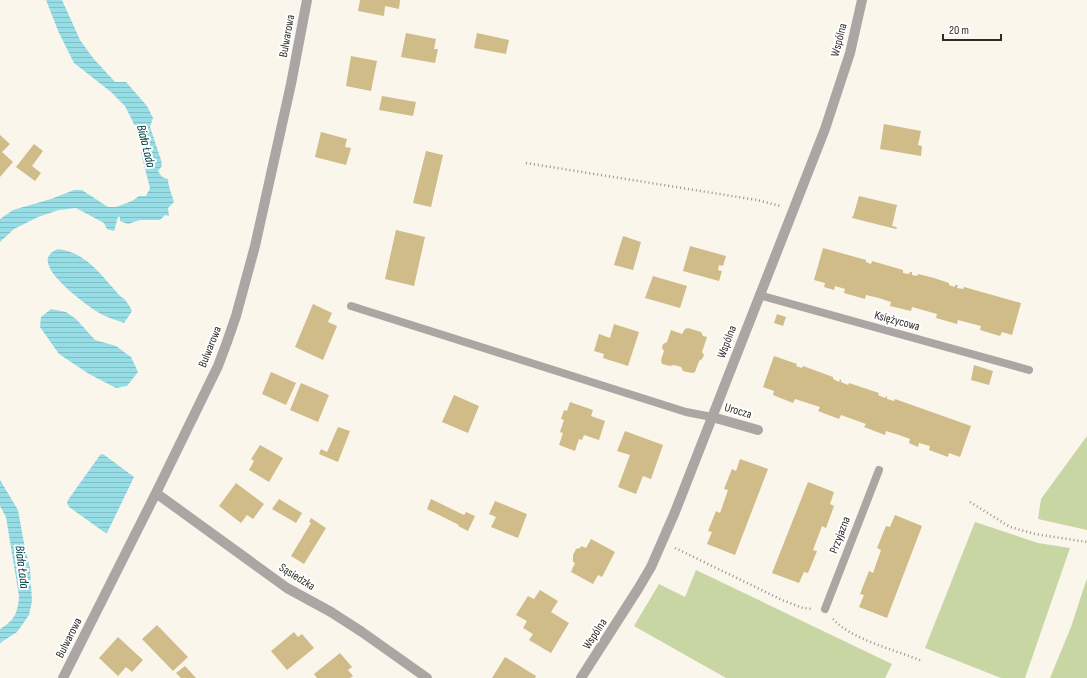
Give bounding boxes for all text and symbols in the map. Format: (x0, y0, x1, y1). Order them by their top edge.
street label: Bulwarowa (276, 13, 298, 59)
scale bar (943, 16, 1001, 42)
street label: Wspólna (828, 21, 850, 58)
text: 20 m (949, 23, 969, 38)
water label: Biała Łada (133, 123, 159, 170)
street label: Księżycowa (873, 308, 922, 334)
street label: Wspólna (714, 323, 740, 361)
street label: Bulwarowa (195, 324, 225, 370)
street label: Urocza (723, 400, 754, 422)
street label: Przyjazna (826, 514, 854, 556)
water label: Biała Łada (11, 544, 33, 590)
street label: Sąsiedzka (276, 560, 318, 594)
street label: Bulwarowa (53, 615, 86, 661)
street label: Wspólna (579, 615, 611, 652)

